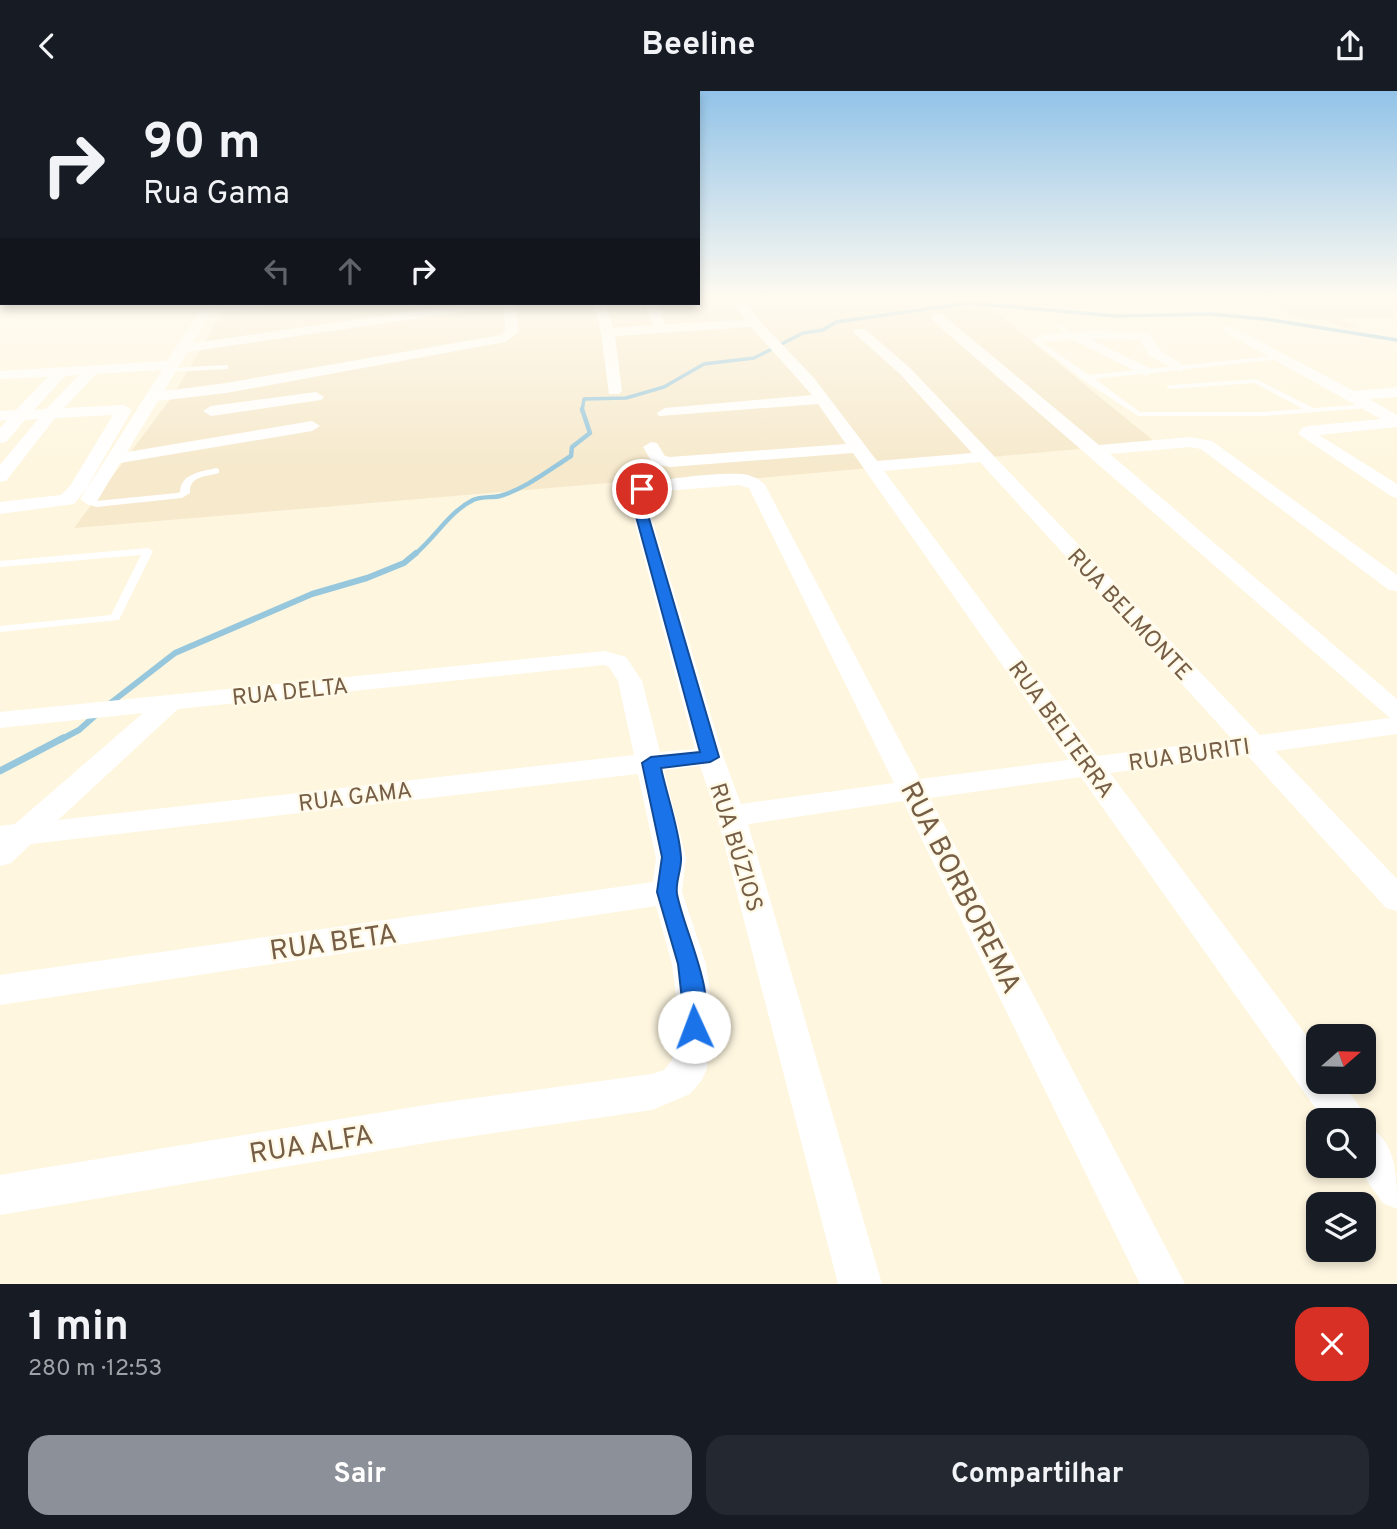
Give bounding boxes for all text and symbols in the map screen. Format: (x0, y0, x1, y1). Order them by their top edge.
text: Beeline (642, 26, 755, 66)
icon: back (28, 27, 66, 65)
icon: share (1331, 27, 1369, 65)
text: 90 m (143, 114, 261, 176)
icon: right (28, 119, 119, 210)
text: Rua Gama (143, 175, 290, 215)
icon: left (258, 252, 296, 290)
icon: ahead (331, 252, 369, 290)
icon: right (404, 252, 442, 290)
pin (612, 459, 672, 519)
icon: arrive (623, 470, 661, 508)
street label: RUA BELMONTE (1060, 544, 1197, 688)
street label: RUA BELTERRA (1001, 656, 1119, 805)
street label: RUA DELTA (231, 673, 350, 714)
street label: RUA BURITI (1127, 734, 1252, 779)
street label: RUA BORBOREMA (890, 776, 1028, 1000)
street label: RUA GAMA (297, 777, 414, 820)
street label: RUA BÚZIOS (701, 779, 770, 915)
street label: RUA BETA (267, 917, 399, 971)
position arrow (657, 990, 731, 1064)
north arrow (1306, 1024, 1376, 1094)
map controls (1306, 1024, 1376, 1262)
button: search (1306, 1108, 1376, 1178)
street label: RUA ALFA (247, 1118, 376, 1174)
button: layers (1306, 1192, 1376, 1262)
text: 1 min (28, 1302, 129, 1355)
button: close (1295, 1307, 1369, 1381)
text: 280 m · 12:53 (28, 1355, 162, 1384)
button: Sair (28, 1435, 692, 1515)
button: Compartilhar (706, 1435, 1369, 1515)

